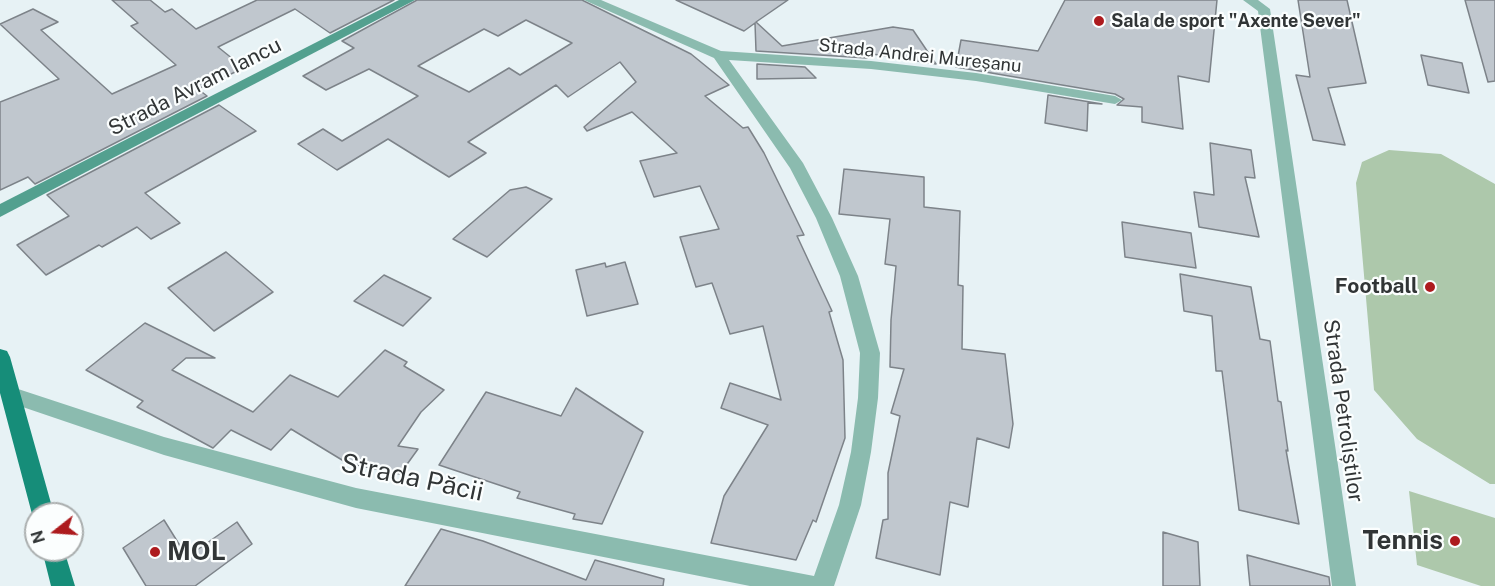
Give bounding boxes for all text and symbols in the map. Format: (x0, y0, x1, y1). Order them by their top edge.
place label: Sala de sport "Axente Sever" (1111, 10, 1361, 32)
marker: Sala de sport "Axente Sever" (1092, 14, 1106, 28)
street label: Strada Avram Iancu (104, 33, 286, 141)
street label: Strada Andrei Mureșanu (818, 35, 1022, 77)
place label: Football (1335, 274, 1418, 300)
marker: Football (1423, 280, 1437, 294)
street label: Strada Petroliștilor (1318, 318, 1368, 504)
street label: Strada Păcii (338, 448, 486, 508)
north arrow (24, 502, 84, 562)
place label: Tennis (1362, 525, 1443, 557)
text: N (27, 528, 49, 546)
marker: Tennis (1448, 534, 1462, 548)
place label: MOL (167, 536, 226, 568)
marker: MOL (148, 545, 162, 559)

